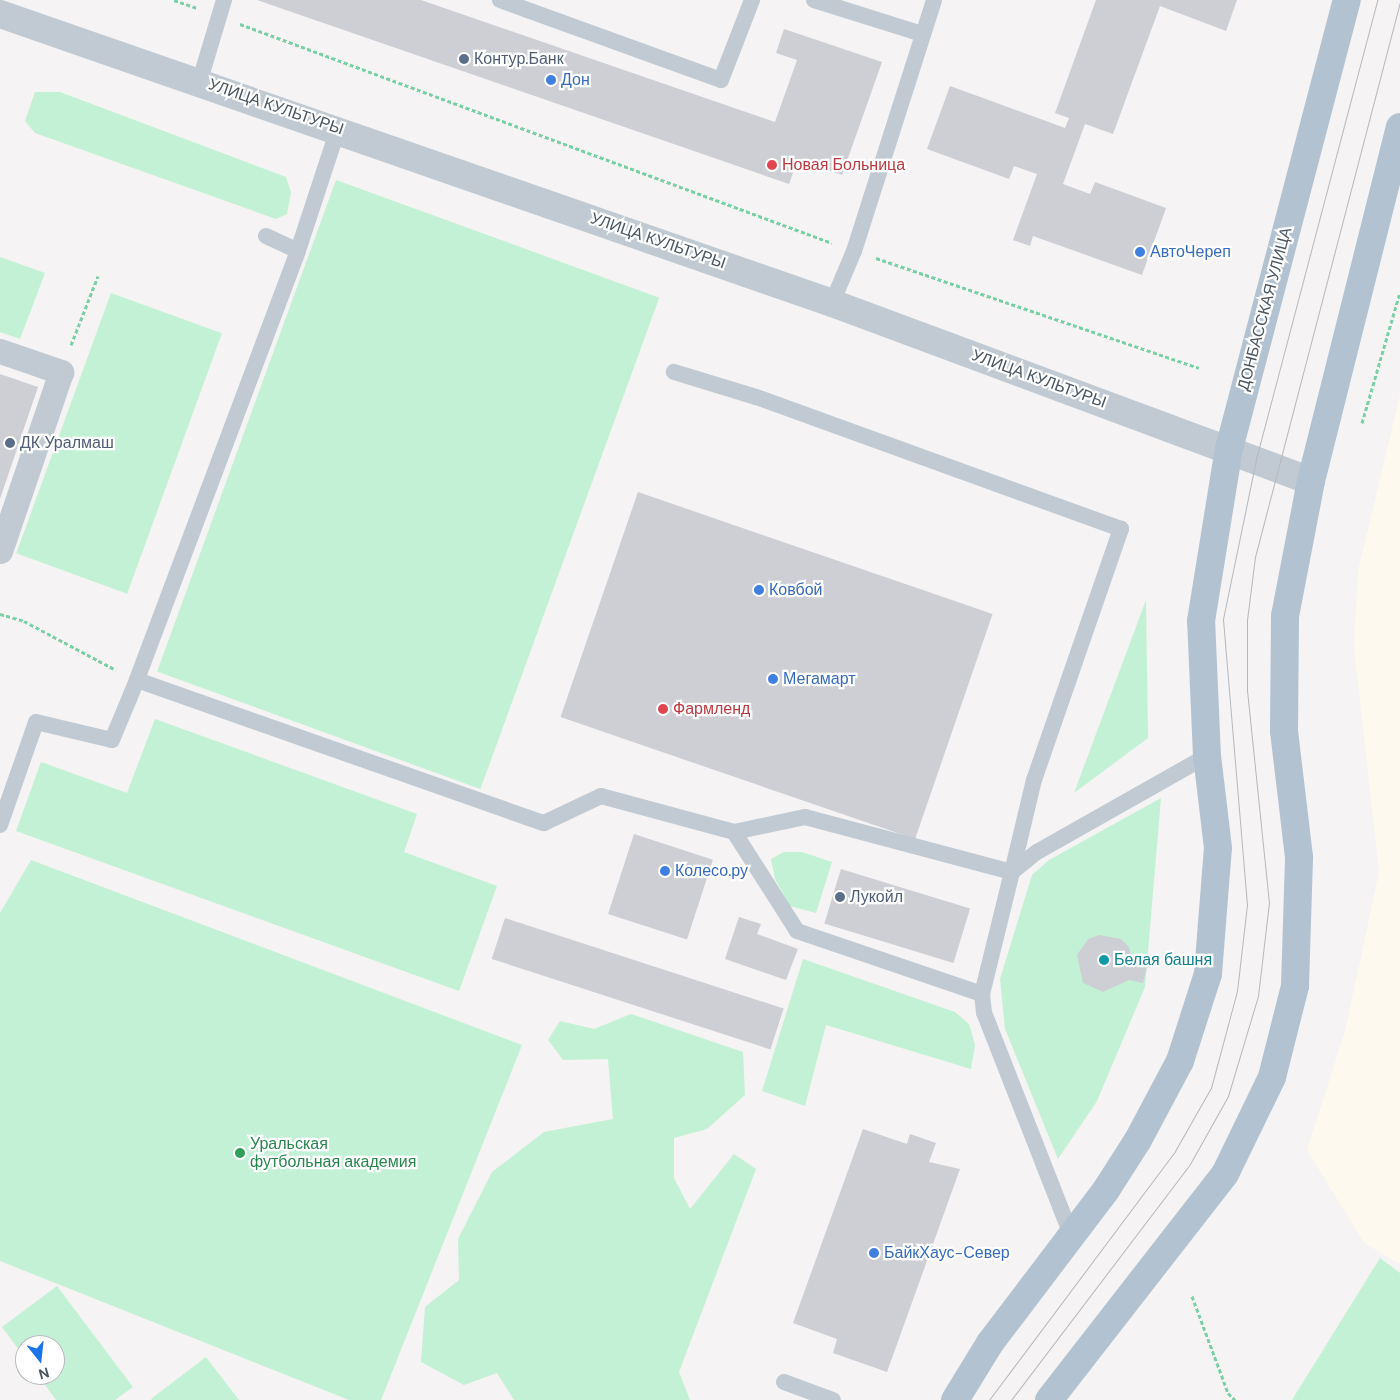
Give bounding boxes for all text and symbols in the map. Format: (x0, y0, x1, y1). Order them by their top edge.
place label: Контур.Банк (474, 49, 564, 69)
marker: Контур.Банк (458, 53, 470, 65)
place label: Дон (561, 70, 590, 90)
marker: Дон (545, 74, 557, 86)
street label: УЛИЦА КУЛЬТУРЫ (206, 75, 346, 139)
place label: Новая Больница (782, 155, 905, 175)
marker: Новая Больница (766, 159, 778, 171)
street label: УЛИЦА КУЛЬТУРЫ (588, 209, 728, 273)
street label: ДОНБАССКАЯ УЛИЦА (1234, 225, 1296, 393)
place label: АвтоЧереп (1150, 242, 1231, 262)
marker: АвтоЧереп (1134, 246, 1146, 258)
street label: УЛИЦА КУЛЬТУРЫ (969, 346, 1109, 412)
place label: ДК Уралмаш (20, 433, 114, 453)
marker: ДК Уралмаш (4, 437, 16, 449)
place label: Ковбой (769, 580, 823, 600)
marker: Ковбой (753, 584, 765, 596)
place label: Мегамарт (783, 669, 856, 689)
marker: Мегамарт (767, 673, 779, 685)
place label: Фармленд (673, 699, 750, 719)
marker: Фармленд (657, 703, 669, 715)
place label: Колесо.ру (675, 861, 748, 881)
marker: Колесо.ру (659, 865, 671, 877)
place label: Лукойл (850, 887, 903, 907)
marker: Лукойл (834, 891, 846, 903)
place label: Белая башня (1114, 950, 1212, 970)
marker: Белая башня (1098, 954, 1110, 966)
place label: Уральская футбольная академия (250, 1134, 416, 1172)
marker: Уральская футбольная академия (234, 1147, 246, 1159)
place label: БайкХаус-Север (884, 1243, 1010, 1263)
marker: БайкХаус-Север (868, 1247, 880, 1259)
north arrow (15, 1335, 65, 1385)
text: N (36, 1363, 51, 1384)

